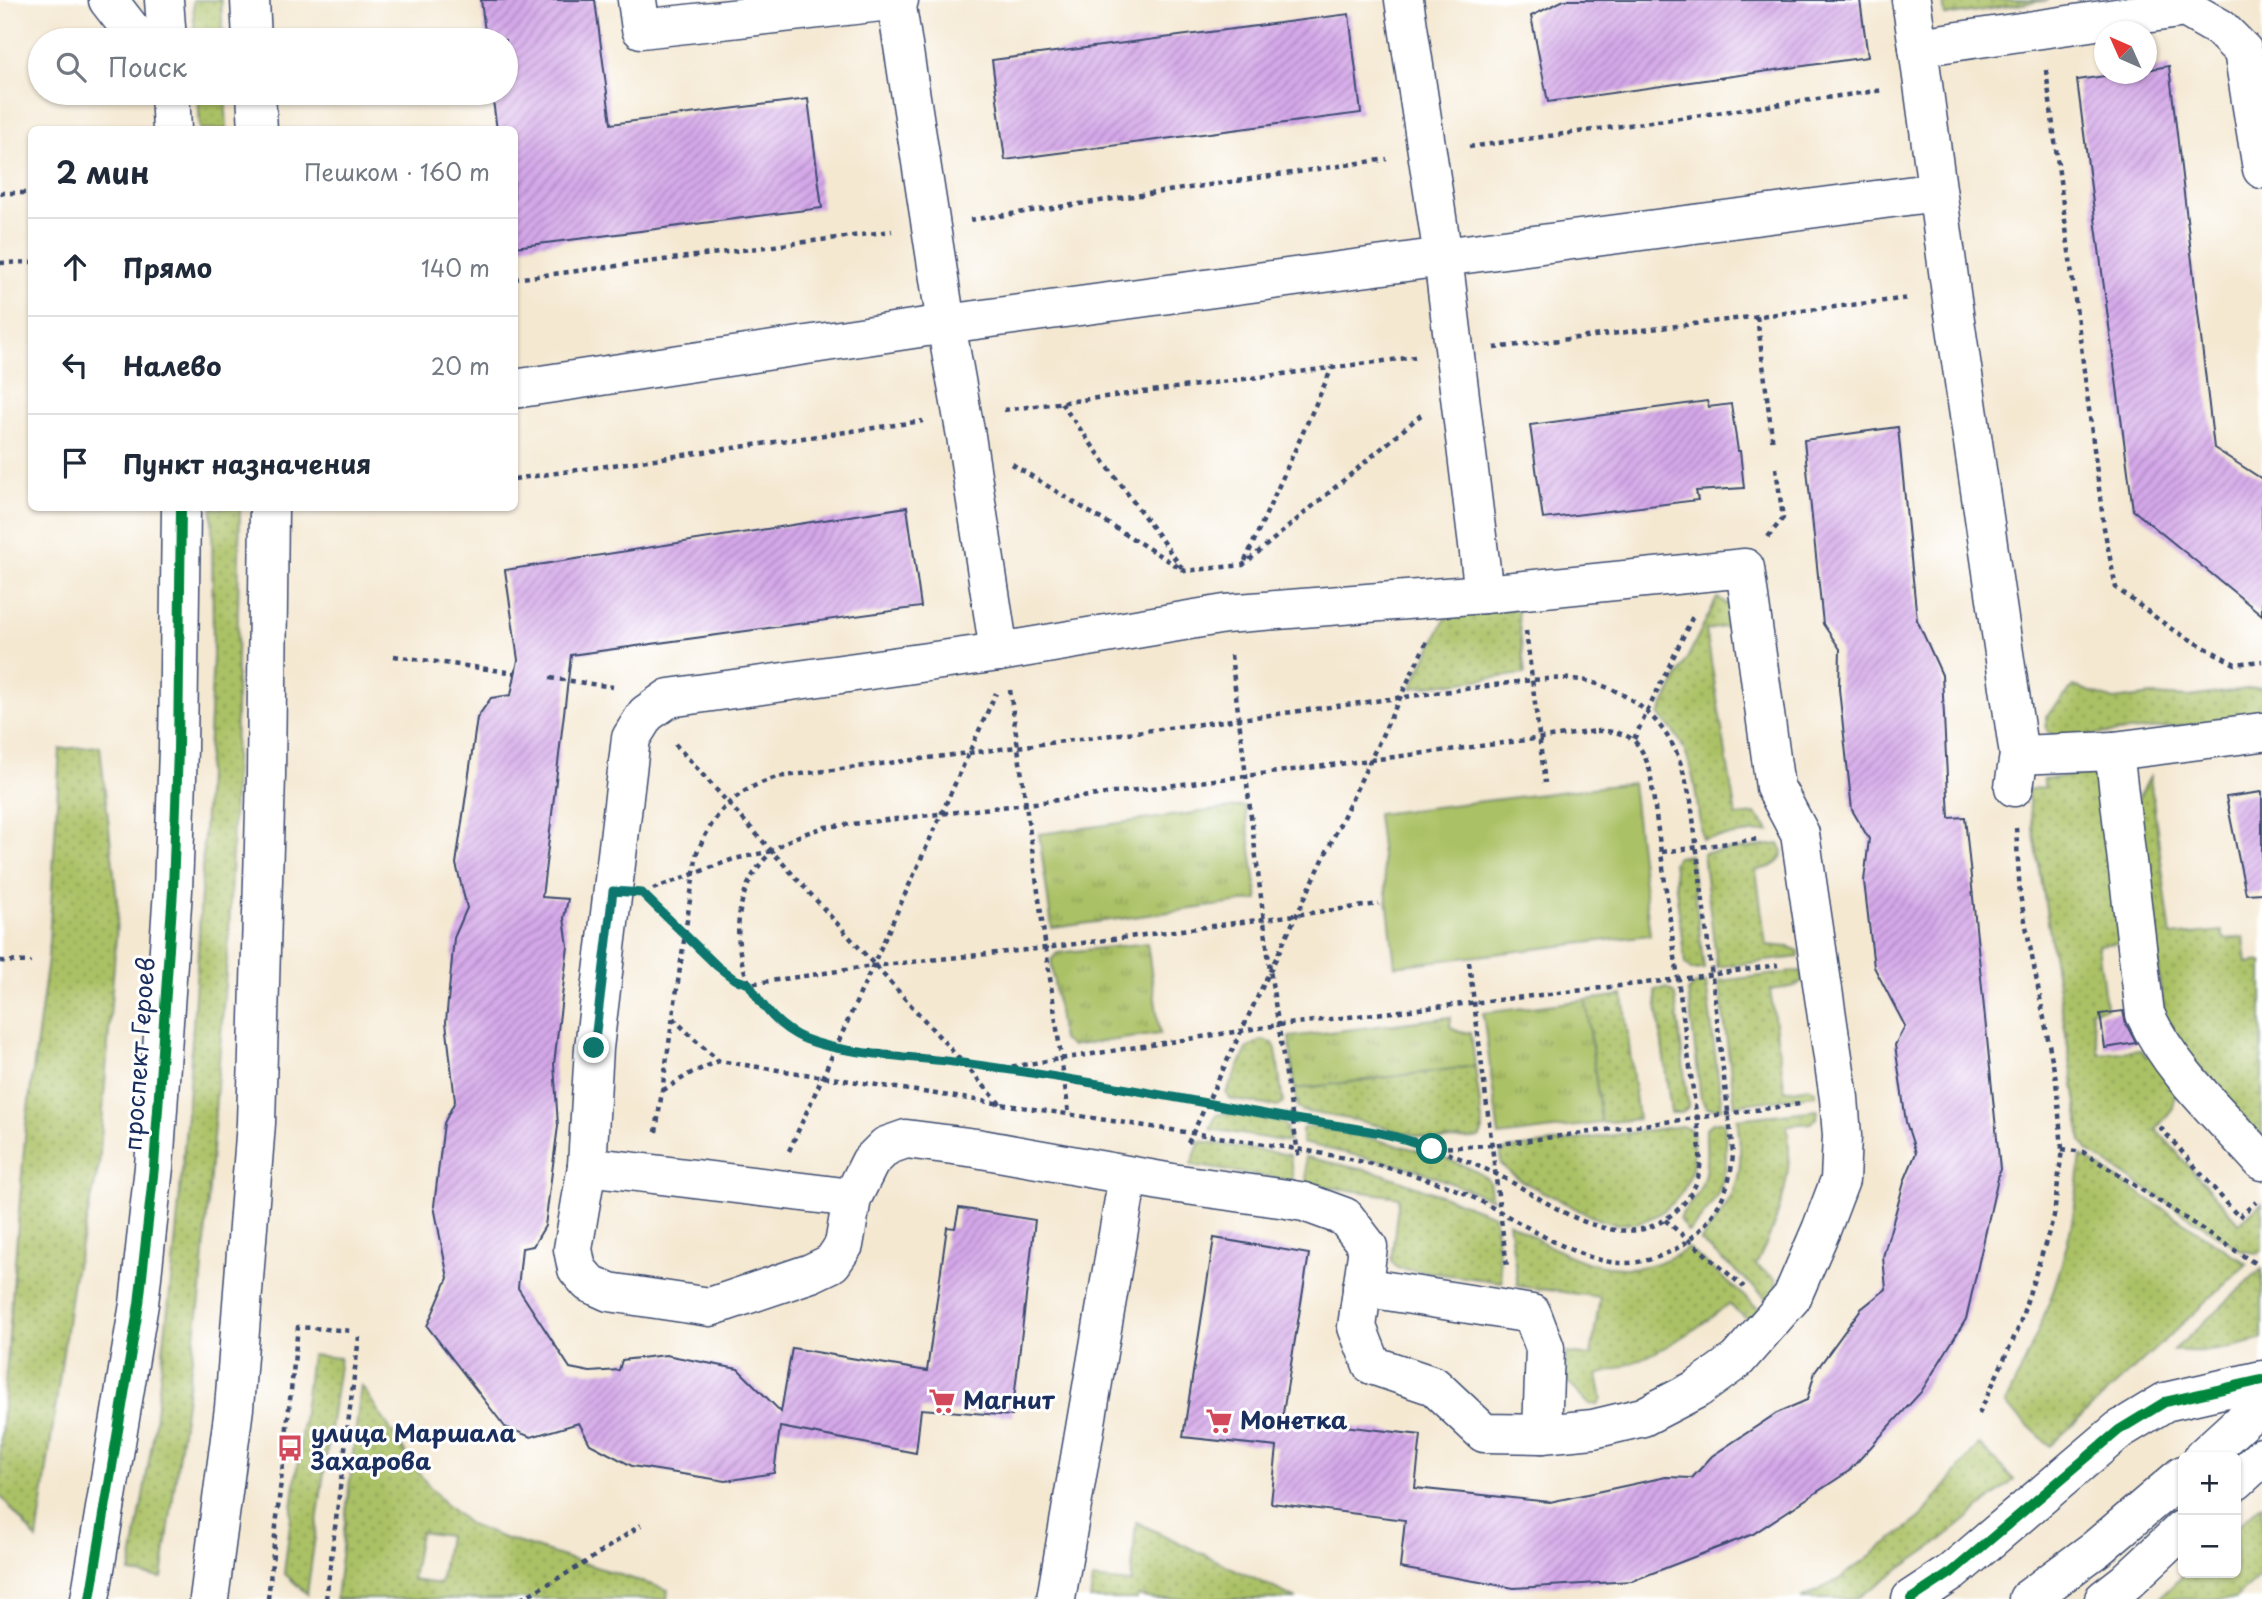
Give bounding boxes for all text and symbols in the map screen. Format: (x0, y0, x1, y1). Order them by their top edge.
north arrow (2094, 21, 2157, 84)
search box (28, 28, 518, 105)
text: Поиск (108, 47, 187, 86)
icon: search (52, 48, 90, 86)
text: 2 мин (56, 149, 150, 194)
text: Пешком · 160 m (304, 154, 490, 189)
icon: ahead (56, 248, 94, 286)
text: Прямо (123, 248, 212, 287)
text: 140 m (421, 250, 490, 285)
icon: left (56, 346, 94, 384)
text: Налево (123, 346, 221, 385)
text: 20 m (431, 348, 490, 383)
icon: arrive (56, 444, 94, 482)
text: Пункт назначения (123, 444, 371, 483)
street label: проспект Героев (113, 956, 163, 1152)
route end (578, 1032, 609, 1063)
route start (1416, 1133, 1447, 1164)
place label: Магнит (963, 1381, 1056, 1417)
supermarket icon: Магнит (927, 1386, 957, 1416)
place label: Монетка (1240, 1401, 1348, 1437)
supermarket icon: Монетка (1204, 1406, 1234, 1436)
place label: улица Маршала Захарова (310, 1414, 516, 1478)
bus stop icon: улица Маршала Захарова (275, 1433, 305, 1463)
map controls (2178, 1452, 2241, 1578)
button: + (2178, 1452, 2241, 1515)
button: − (2178, 1515, 2241, 1578)

